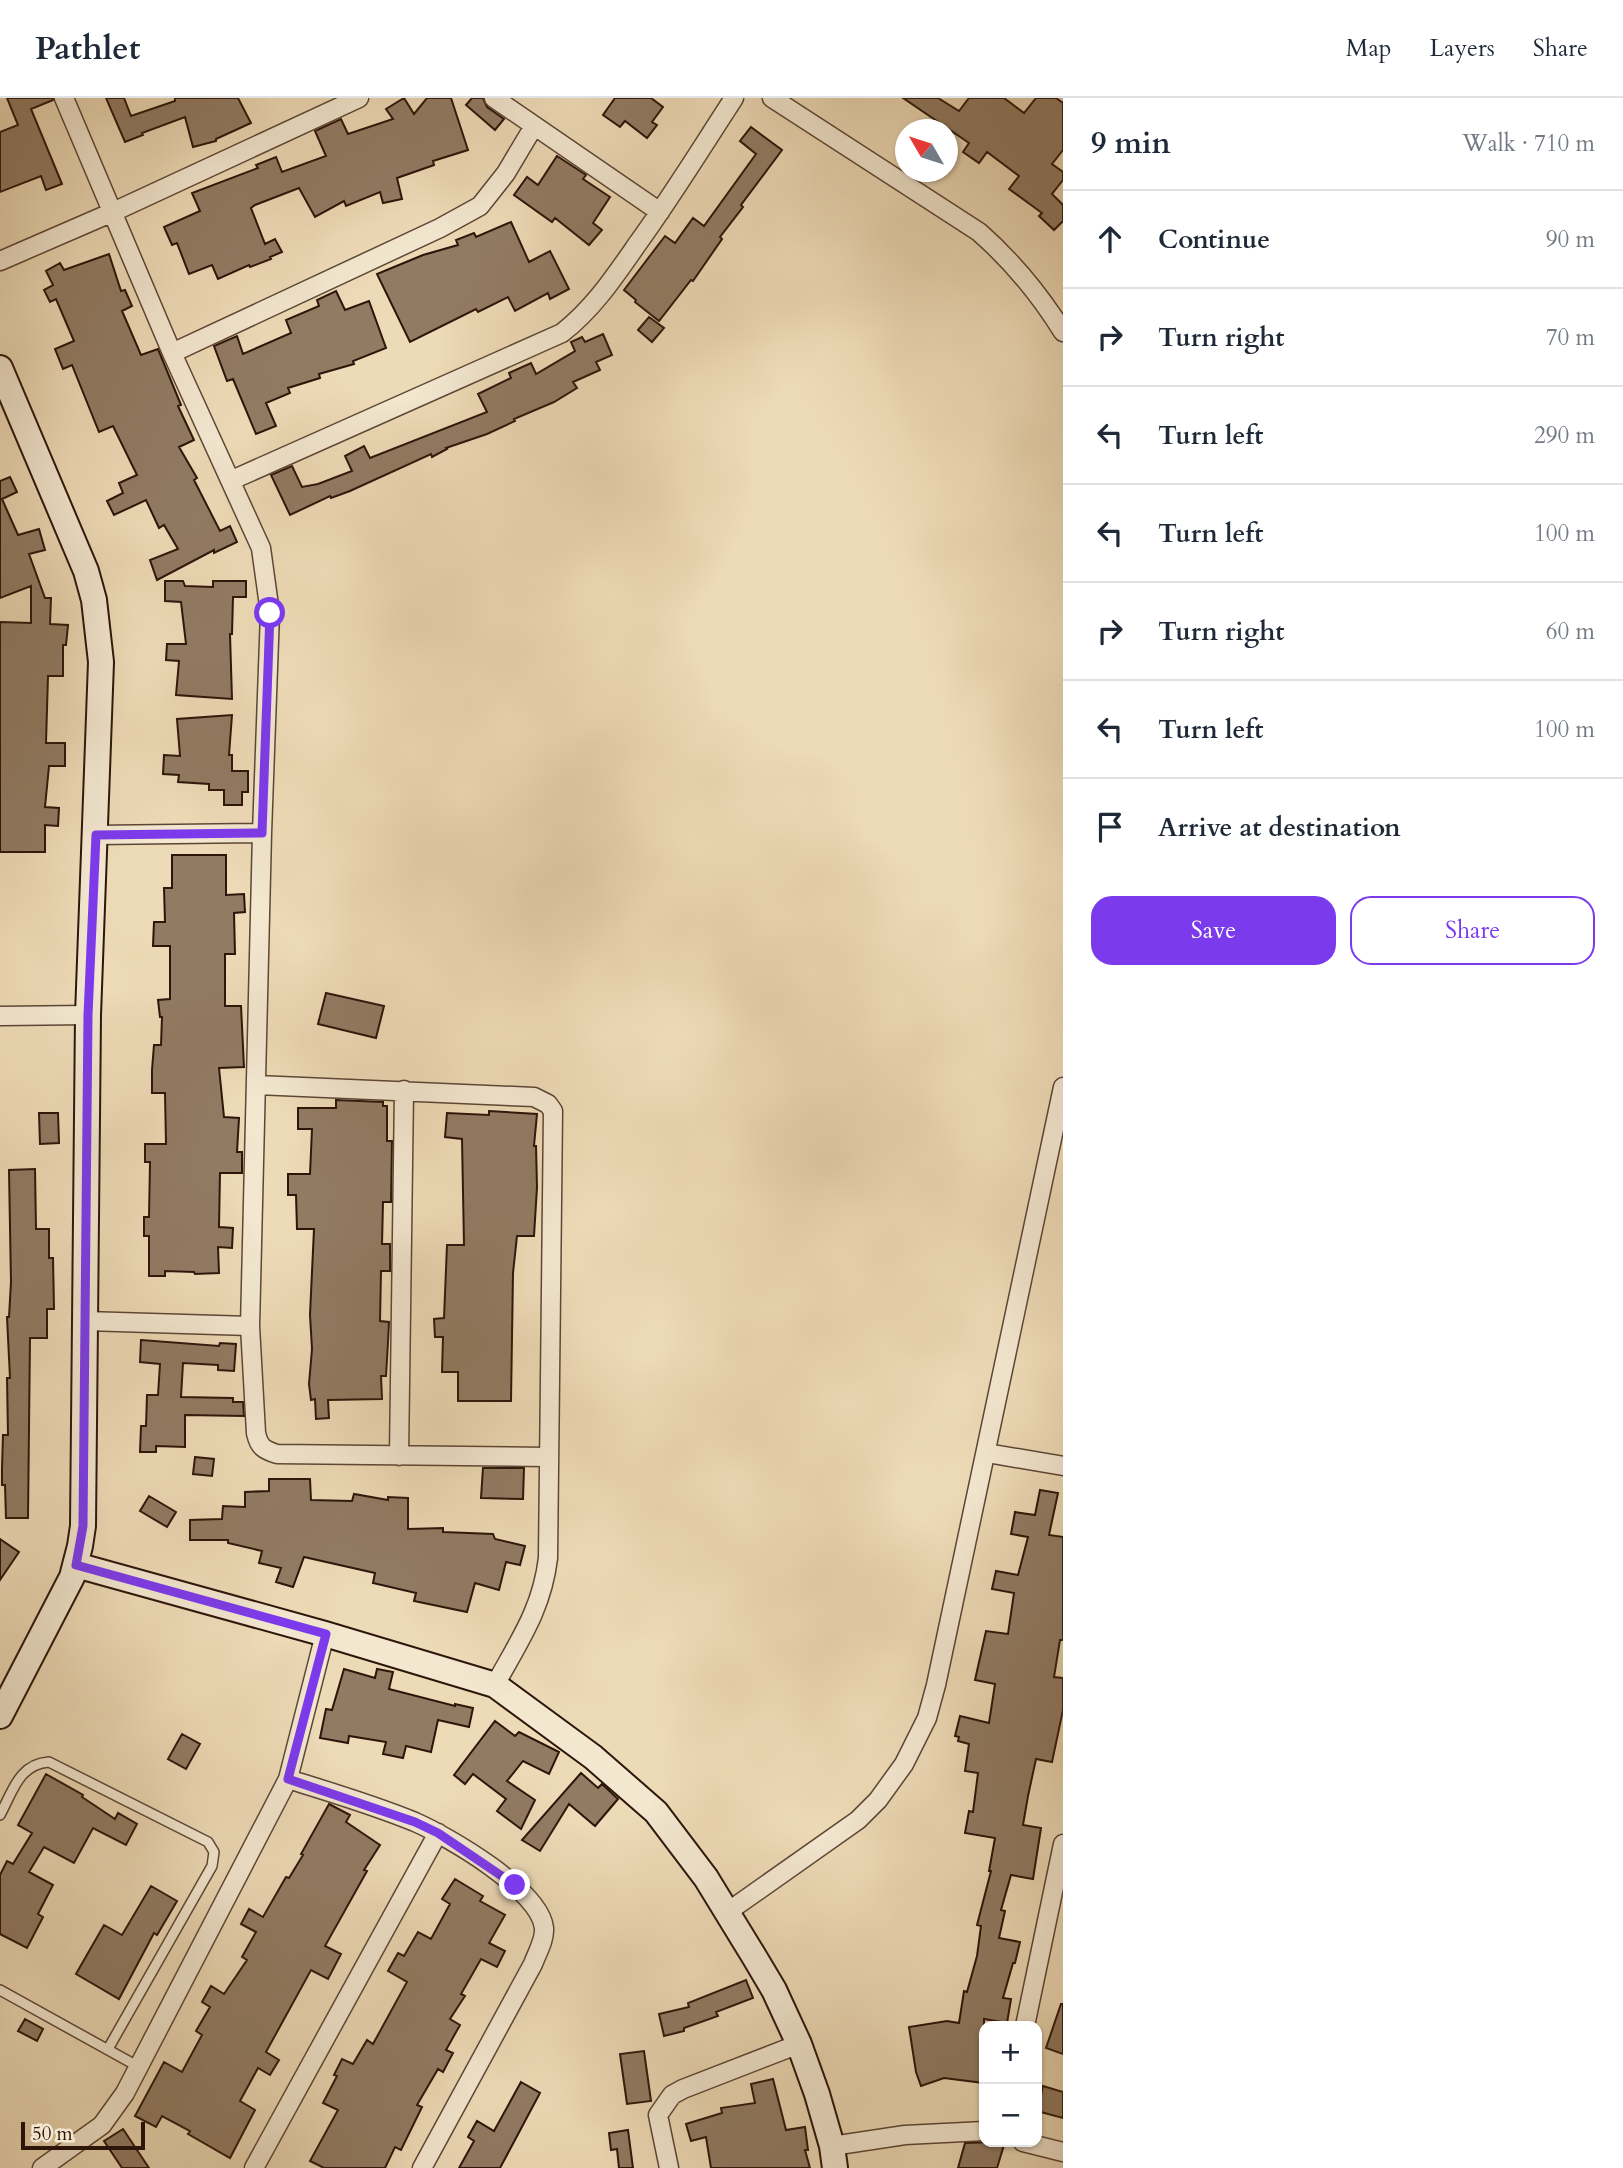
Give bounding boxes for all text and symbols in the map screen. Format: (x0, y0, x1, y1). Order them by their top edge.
text: Pathlet (35, 26, 140, 71)
text: Map (1346, 32, 1392, 65)
text: Layers (1430, 32, 1495, 65)
text: Share (1533, 32, 1588, 65)
north arrow (895, 119, 958, 182)
text: 9 min (1091, 123, 1171, 164)
text: Walk · 710 m (1462, 128, 1595, 159)
icon: ahead (1091, 220, 1129, 258)
text: Continue (1158, 222, 1270, 257)
text: 90 m (1546, 224, 1595, 255)
icon: right (1091, 318, 1129, 356)
text: Turn right (1158, 320, 1285, 355)
text: 70 m (1546, 322, 1595, 353)
icon: left (1091, 416, 1129, 454)
text: Turn left (1158, 418, 1263, 453)
text: 290 m (1534, 420, 1595, 451)
icon: left (1091, 514, 1129, 552)
text: Turn left (1158, 516, 1263, 551)
text: 100 m (1534, 518, 1595, 549)
route start (254, 597, 285, 628)
icon: right (1091, 612, 1129, 650)
text: Turn right (1158, 614, 1285, 649)
text: 60 m (1546, 616, 1595, 647)
icon: left (1091, 710, 1129, 748)
text: Turn left (1158, 712, 1263, 747)
text: 100 m (1534, 714, 1595, 745)
icon: arrive (1091, 808, 1129, 846)
text: Arrive at destination (1158, 810, 1401, 845)
button: Save (1091, 896, 1336, 965)
button: Share (1350, 896, 1595, 965)
route end (499, 1869, 530, 1900)
map controls (979, 2021, 1042, 2147)
button: + (979, 2021, 1042, 2084)
button: − (979, 2084, 1042, 2147)
scale bar (21, 2119, 145, 2151)
text: 50 m (32, 2121, 73, 2147)

